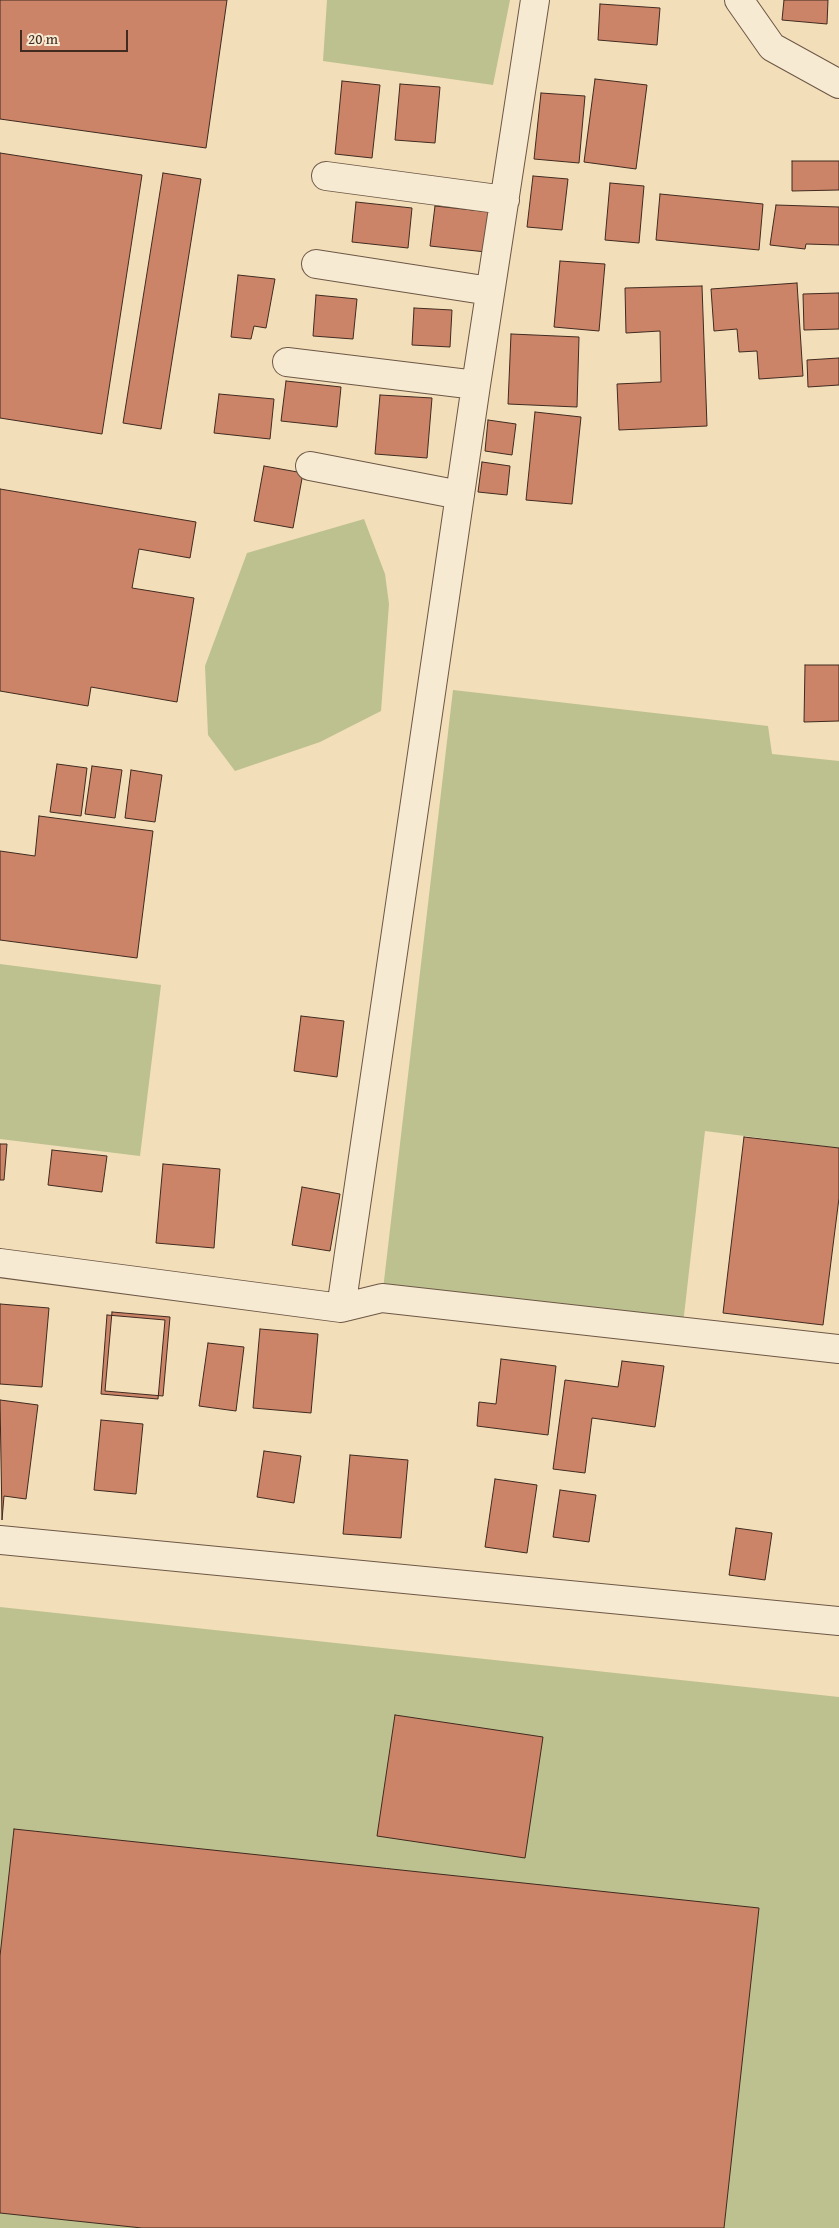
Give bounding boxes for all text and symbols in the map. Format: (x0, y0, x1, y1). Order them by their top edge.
scale bar (22, 20, 130, 52)
text: 20 m (28, 28, 58, 49)

